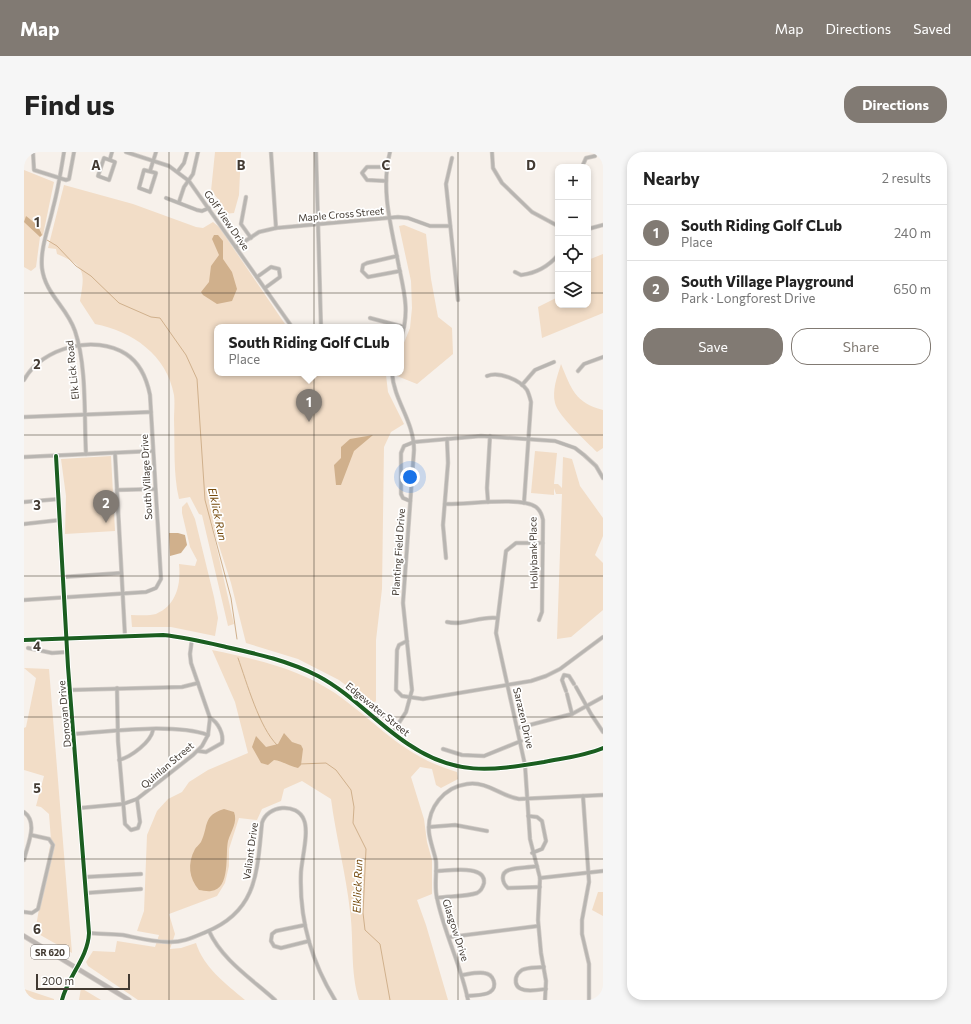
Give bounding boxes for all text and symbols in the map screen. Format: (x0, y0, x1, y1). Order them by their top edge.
text: Map (20, 17, 59, 40)
text: Map (775, 20, 804, 37)
text: Directions (826, 20, 891, 37)
text: Saved (913, 20, 951, 37)
button: Directions (844, 86, 947, 123)
text: Find us (24, 87, 115, 121)
text: A (91, 157, 101, 173)
text: B (237, 157, 246, 173)
text: C (382, 157, 391, 173)
text: D (526, 157, 536, 173)
map controls (555, 164, 591, 308)
button: + (555, 164, 591, 200)
text: Nearby (643, 168, 700, 189)
text: 2 results (882, 170, 931, 186)
street label: Golf View Drive (202, 188, 252, 252)
button: − (555, 200, 591, 236)
street label: Maple Cross Street (298, 204, 384, 224)
text: 1 (34, 214, 40, 230)
text: South Riding Golf CLub (681, 216, 842, 234)
text: 1 (653, 225, 659, 241)
text: 240 m (894, 225, 931, 241)
text: Place (681, 234, 713, 250)
button: locate (555, 236, 591, 272)
button: layers (555, 272, 591, 308)
text: South Village Playground (681, 272, 854, 290)
text: 2 (652, 281, 660, 297)
text: 650 m (893, 281, 931, 297)
text: Park · Longforest Drive (681, 290, 815, 306)
popup (214, 324, 404, 376)
button: Save (643, 328, 783, 365)
button: Share (791, 328, 931, 365)
text: South Riding Golf CLub (228, 333, 390, 351)
street label: Elk Lick Road (63, 339, 81, 400)
text: Place (228, 351, 260, 367)
text: 2 (33, 356, 41, 372)
pin: 1 (296, 389, 322, 422)
street label: South Village Drive (138, 434, 154, 520)
your location (400, 467, 420, 487)
water label: Elklick Run (206, 486, 230, 542)
pin: 2 (93, 490, 119, 523)
text: 3 (33, 497, 41, 513)
street label: Planting Field Drive (389, 508, 407, 596)
street label: Hollybank Place (526, 517, 540, 589)
text: 4 (33, 638, 41, 654)
street label: Donovan Drive (55, 680, 73, 748)
street label: Edgewater Street (344, 680, 412, 738)
street label: Sarazen Drive (511, 686, 537, 750)
street label: Quinlan Street (138, 739, 196, 791)
text: 5 (33, 780, 41, 796)
street label: Valiant Drive (240, 822, 260, 880)
water label: Elklick Run (350, 859, 364, 913)
street label: Glasgow Drive (440, 897, 472, 963)
text: 6 (33, 921, 41, 937)
road number: SR 620 (31, 945, 69, 959)
scale bar (36, 972, 130, 991)
text: 200 m (42, 974, 74, 987)

